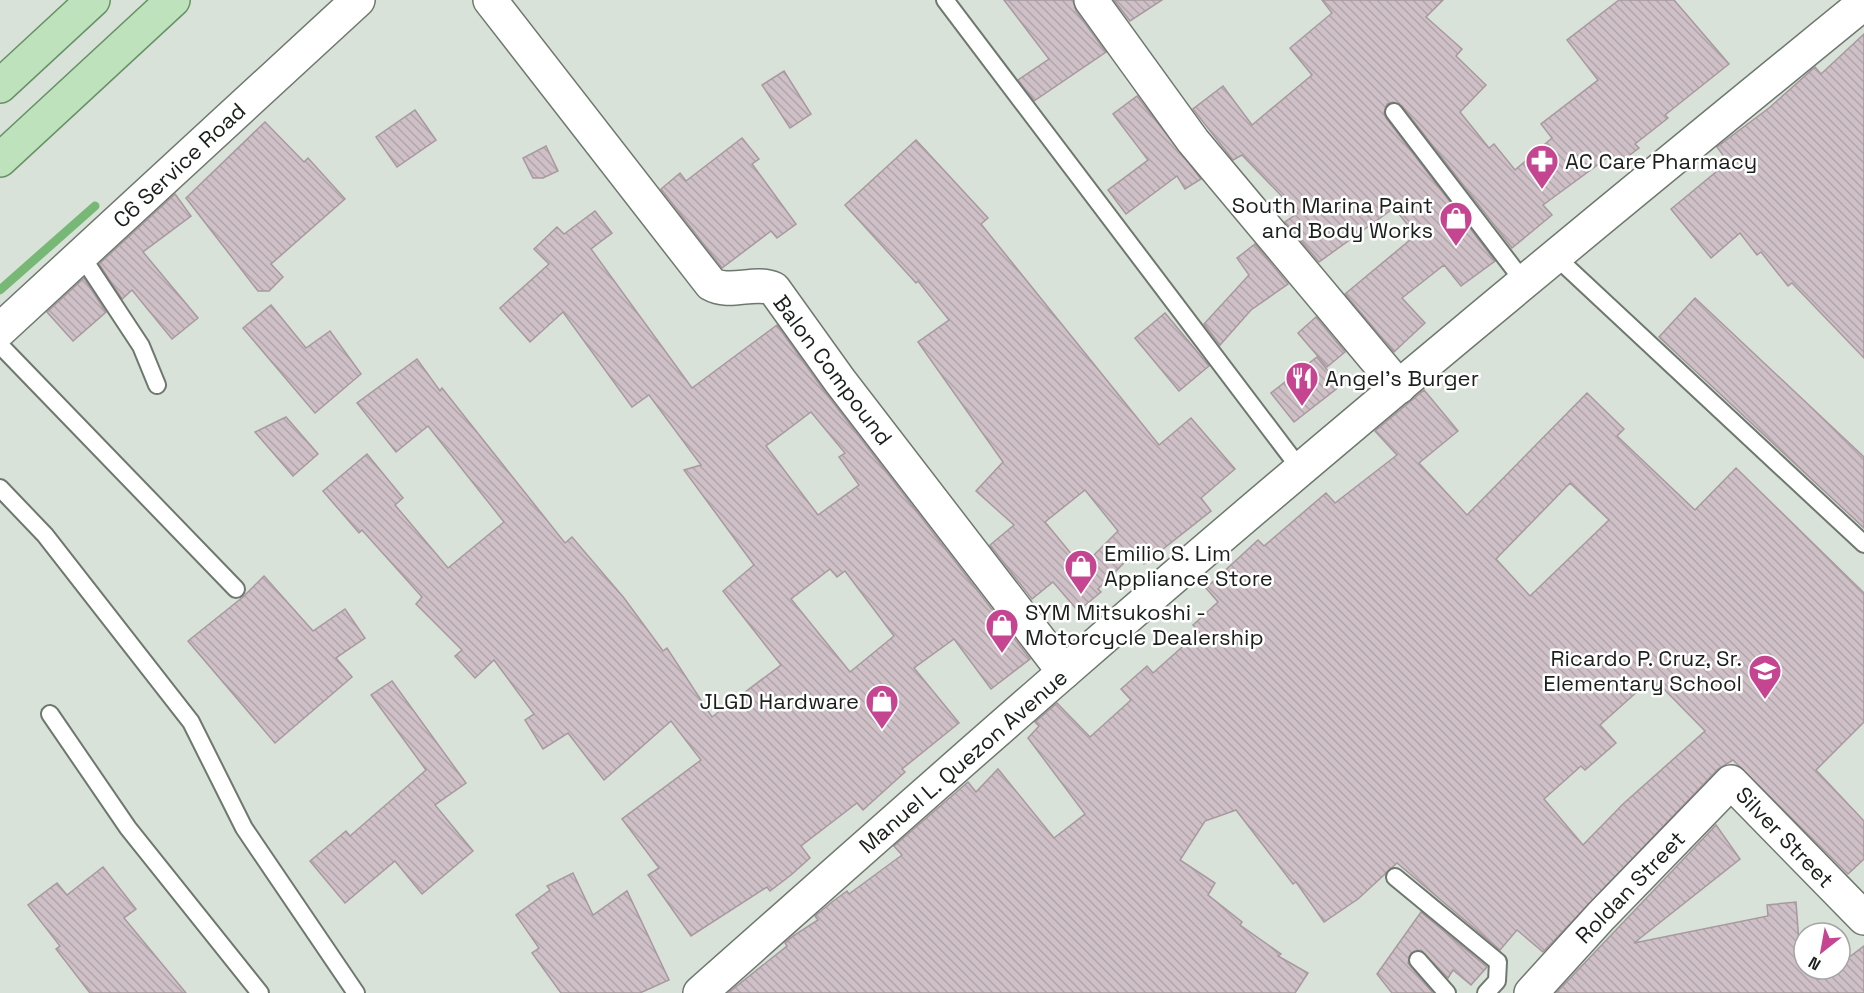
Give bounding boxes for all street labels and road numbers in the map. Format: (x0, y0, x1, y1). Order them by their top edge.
street label: C6 Service Road (107, 96, 251, 234)
street label: Balon Compound (767, 289, 899, 451)
street label: Manuel L. Quezon Avenue (853, 663, 1073, 859)
street label: Silver Street (1730, 781, 1840, 893)
street label: Roldan Street (1569, 825, 1691, 949)

